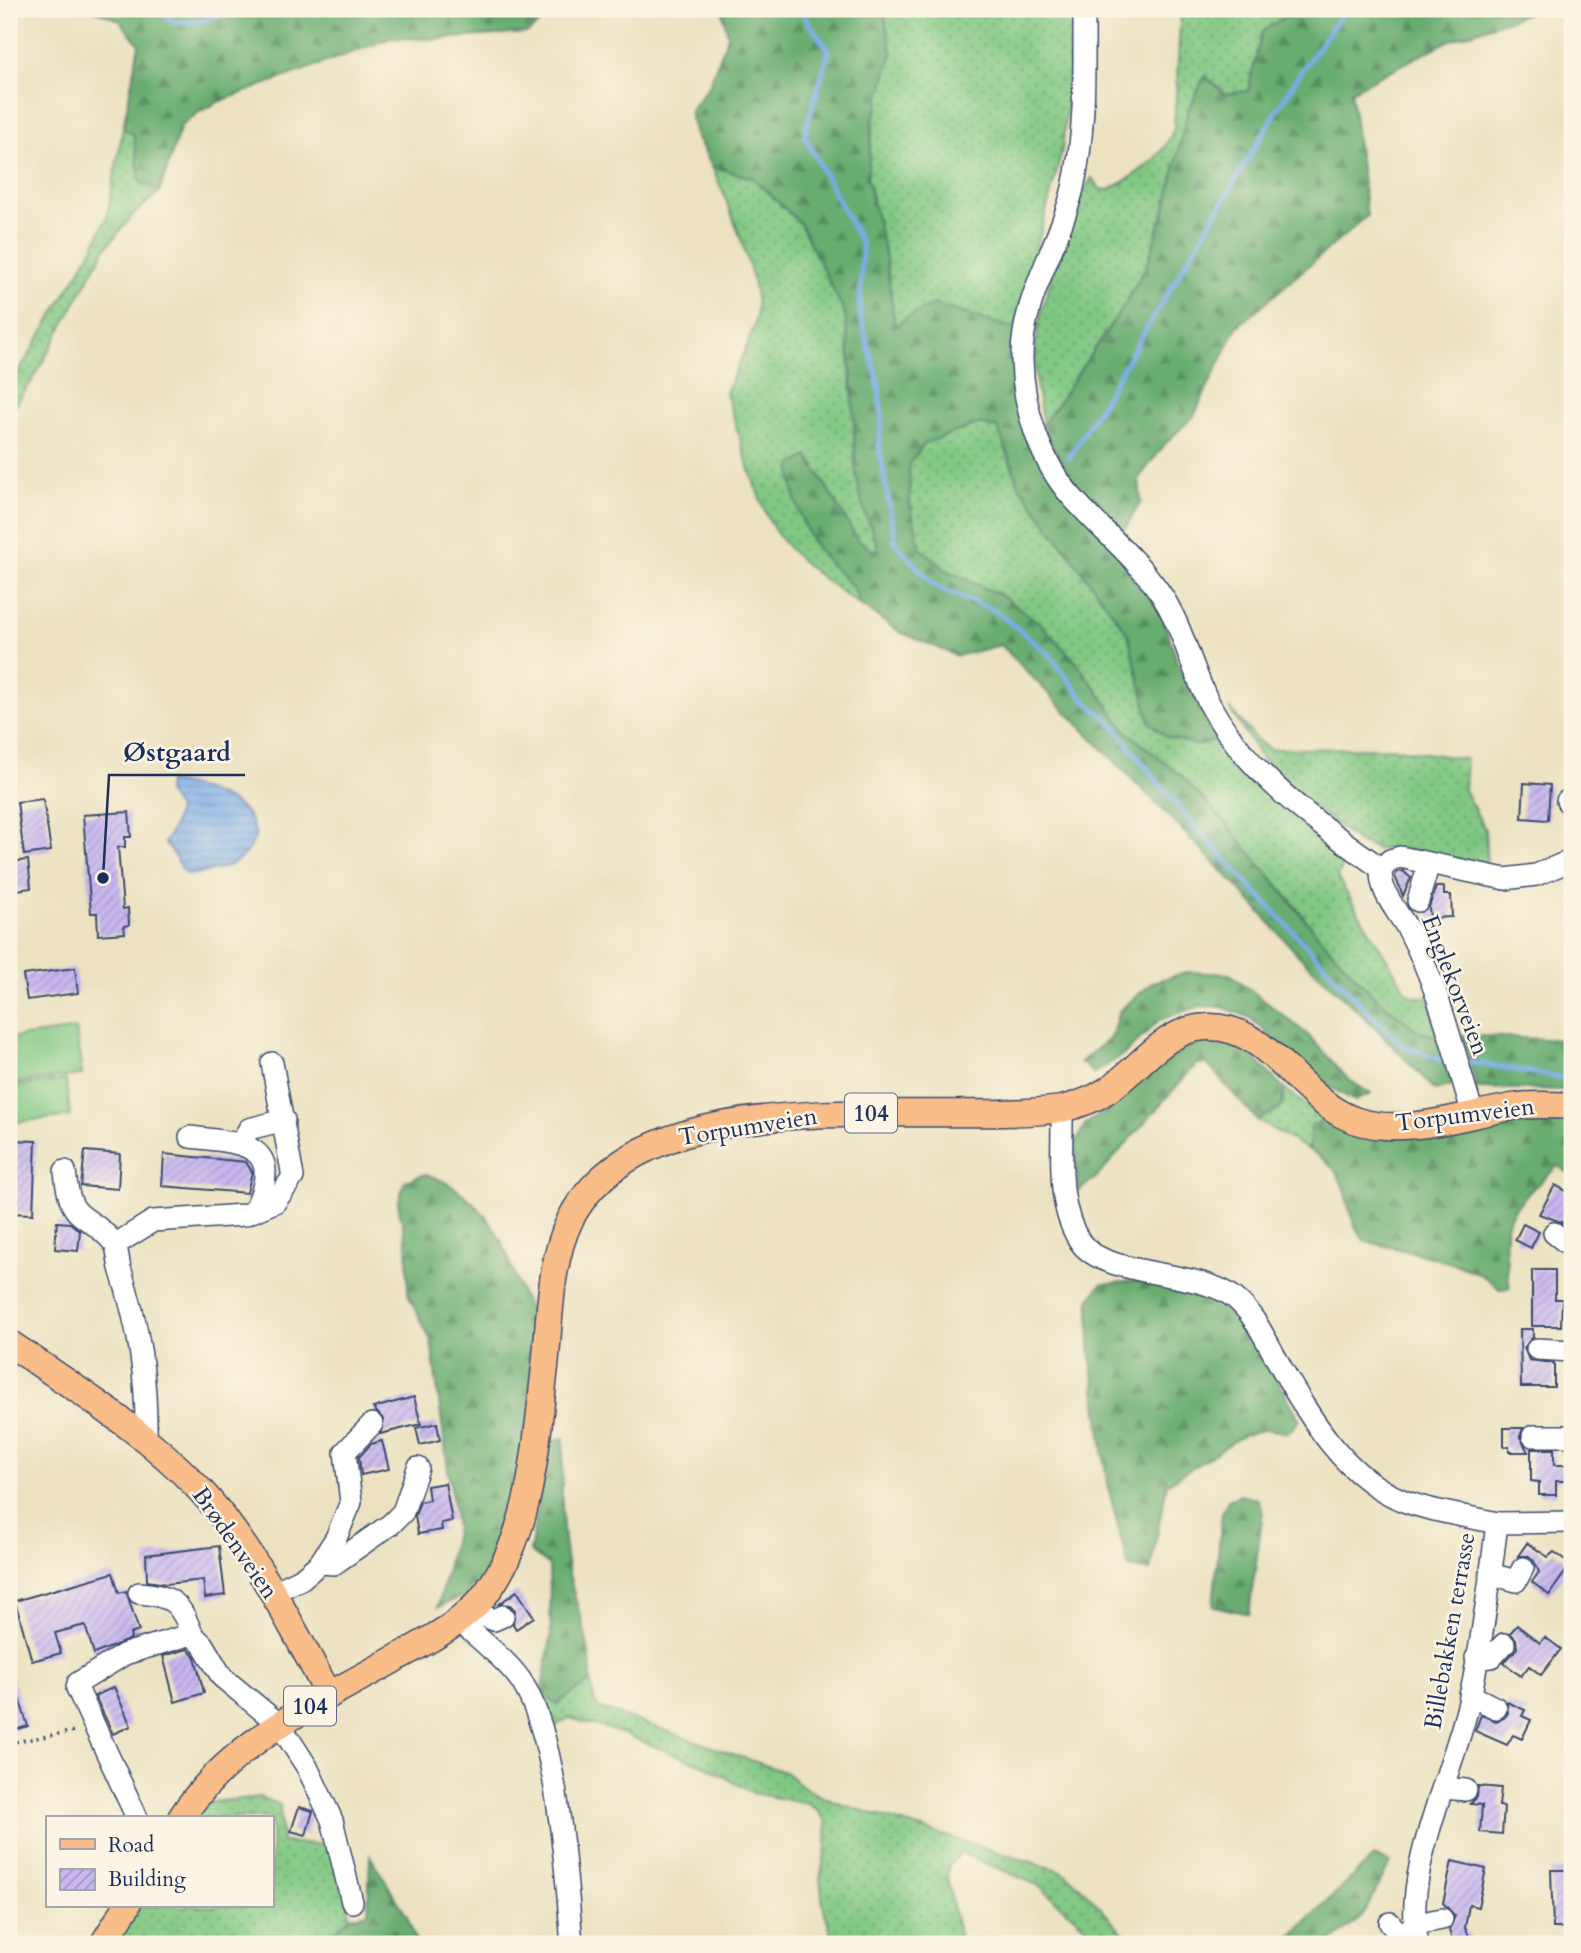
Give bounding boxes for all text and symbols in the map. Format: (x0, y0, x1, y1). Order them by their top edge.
callout: Østgaard (109, 728, 245, 775)
text: Østgaard (123, 735, 231, 770)
street label: Englekorveien (1413, 910, 1497, 1060)
street label: Torpumveien (1394, 1090, 1537, 1140)
road number: 104 (845, 1094, 897, 1132)
street label: Torpumveien (676, 1100, 820, 1154)
street label: Brødenveien (184, 1480, 286, 1606)
street label: Billebakken terrasse (1416, 1530, 1484, 1732)
road number: 104 (284, 1686, 336, 1726)
legend (46, 1816, 273, 1908)
text: Road (108, 1831, 154, 1860)
text: Building (108, 1865, 186, 1894)

